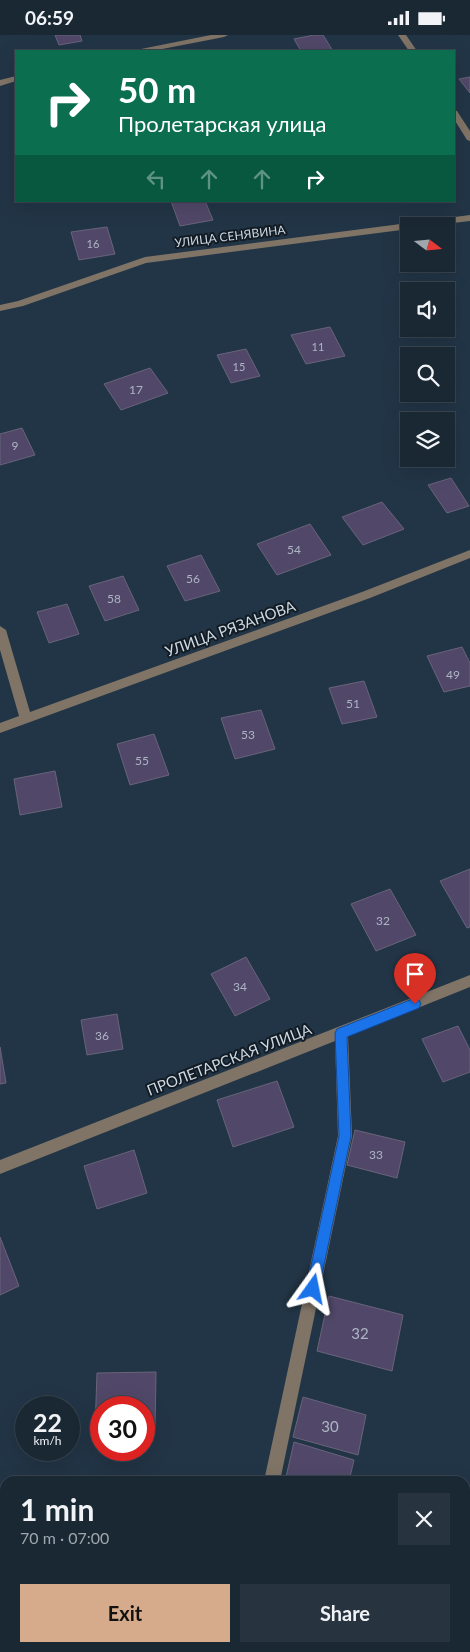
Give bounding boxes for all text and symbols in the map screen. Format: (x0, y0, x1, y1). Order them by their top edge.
text: 06:59 (25, 6, 74, 29)
text: 50 m (118, 68, 196, 110)
icon: right (35, 70, 100, 135)
text: Пролетарская улица (118, 110, 326, 137)
icon: left (142, 165, 170, 193)
icon: ahead (195, 165, 223, 193)
icon: ahead (248, 165, 276, 193)
icon: right (301, 165, 329, 193)
north arrow (400, 217, 455, 273)
map controls (400, 217, 455, 467)
street label: УЛИЦА СЕНЯВИНА (174, 222, 287, 250)
house number: 16 (87, 237, 99, 250)
button: sound (400, 282, 455, 337)
house number: 11 (312, 340, 324, 353)
button: search (400, 347, 455, 402)
house number: 15 (233, 360, 245, 373)
house number: 17 (129, 382, 143, 397)
button: layers (400, 412, 455, 467)
house number: 9 (12, 438, 19, 453)
house number: 54 (287, 542, 301, 557)
house number: 56 (186, 571, 200, 586)
house number: 58 (107, 591, 121, 606)
street label: УЛИЦА РЯЗАНОВА (162, 596, 298, 660)
house number: 49 (446, 667, 460, 682)
house number: 51 (346, 696, 360, 711)
house number: 53 (241, 727, 255, 742)
house number: 55 (135, 753, 149, 768)
house number: 32 (376, 913, 390, 928)
pin (394, 953, 436, 1004)
icon: arrive (401, 960, 429, 988)
house number: 34 (233, 979, 247, 994)
street label: ПРОЛЕТАРСКАЯ УЛИЦА (144, 1019, 315, 1099)
house number: 36 (95, 1028, 109, 1043)
house number: 33 (369, 1147, 383, 1162)
position arrow (286, 1262, 338, 1314)
house number: 32 (351, 1324, 369, 1342)
speed limit sign: 30 (90, 1396, 155, 1461)
text: 22 (33, 1407, 62, 1437)
house number: 30 (321, 1417, 339, 1435)
text: km/h (33, 1433, 62, 1448)
text: 1 min (20, 1491, 94, 1527)
button: close (398, 1493, 450, 1545)
text: 70 m · 07:00 (20, 1528, 109, 1547)
button: Exit (20, 1584, 230, 1642)
button: Share (240, 1584, 450, 1642)

